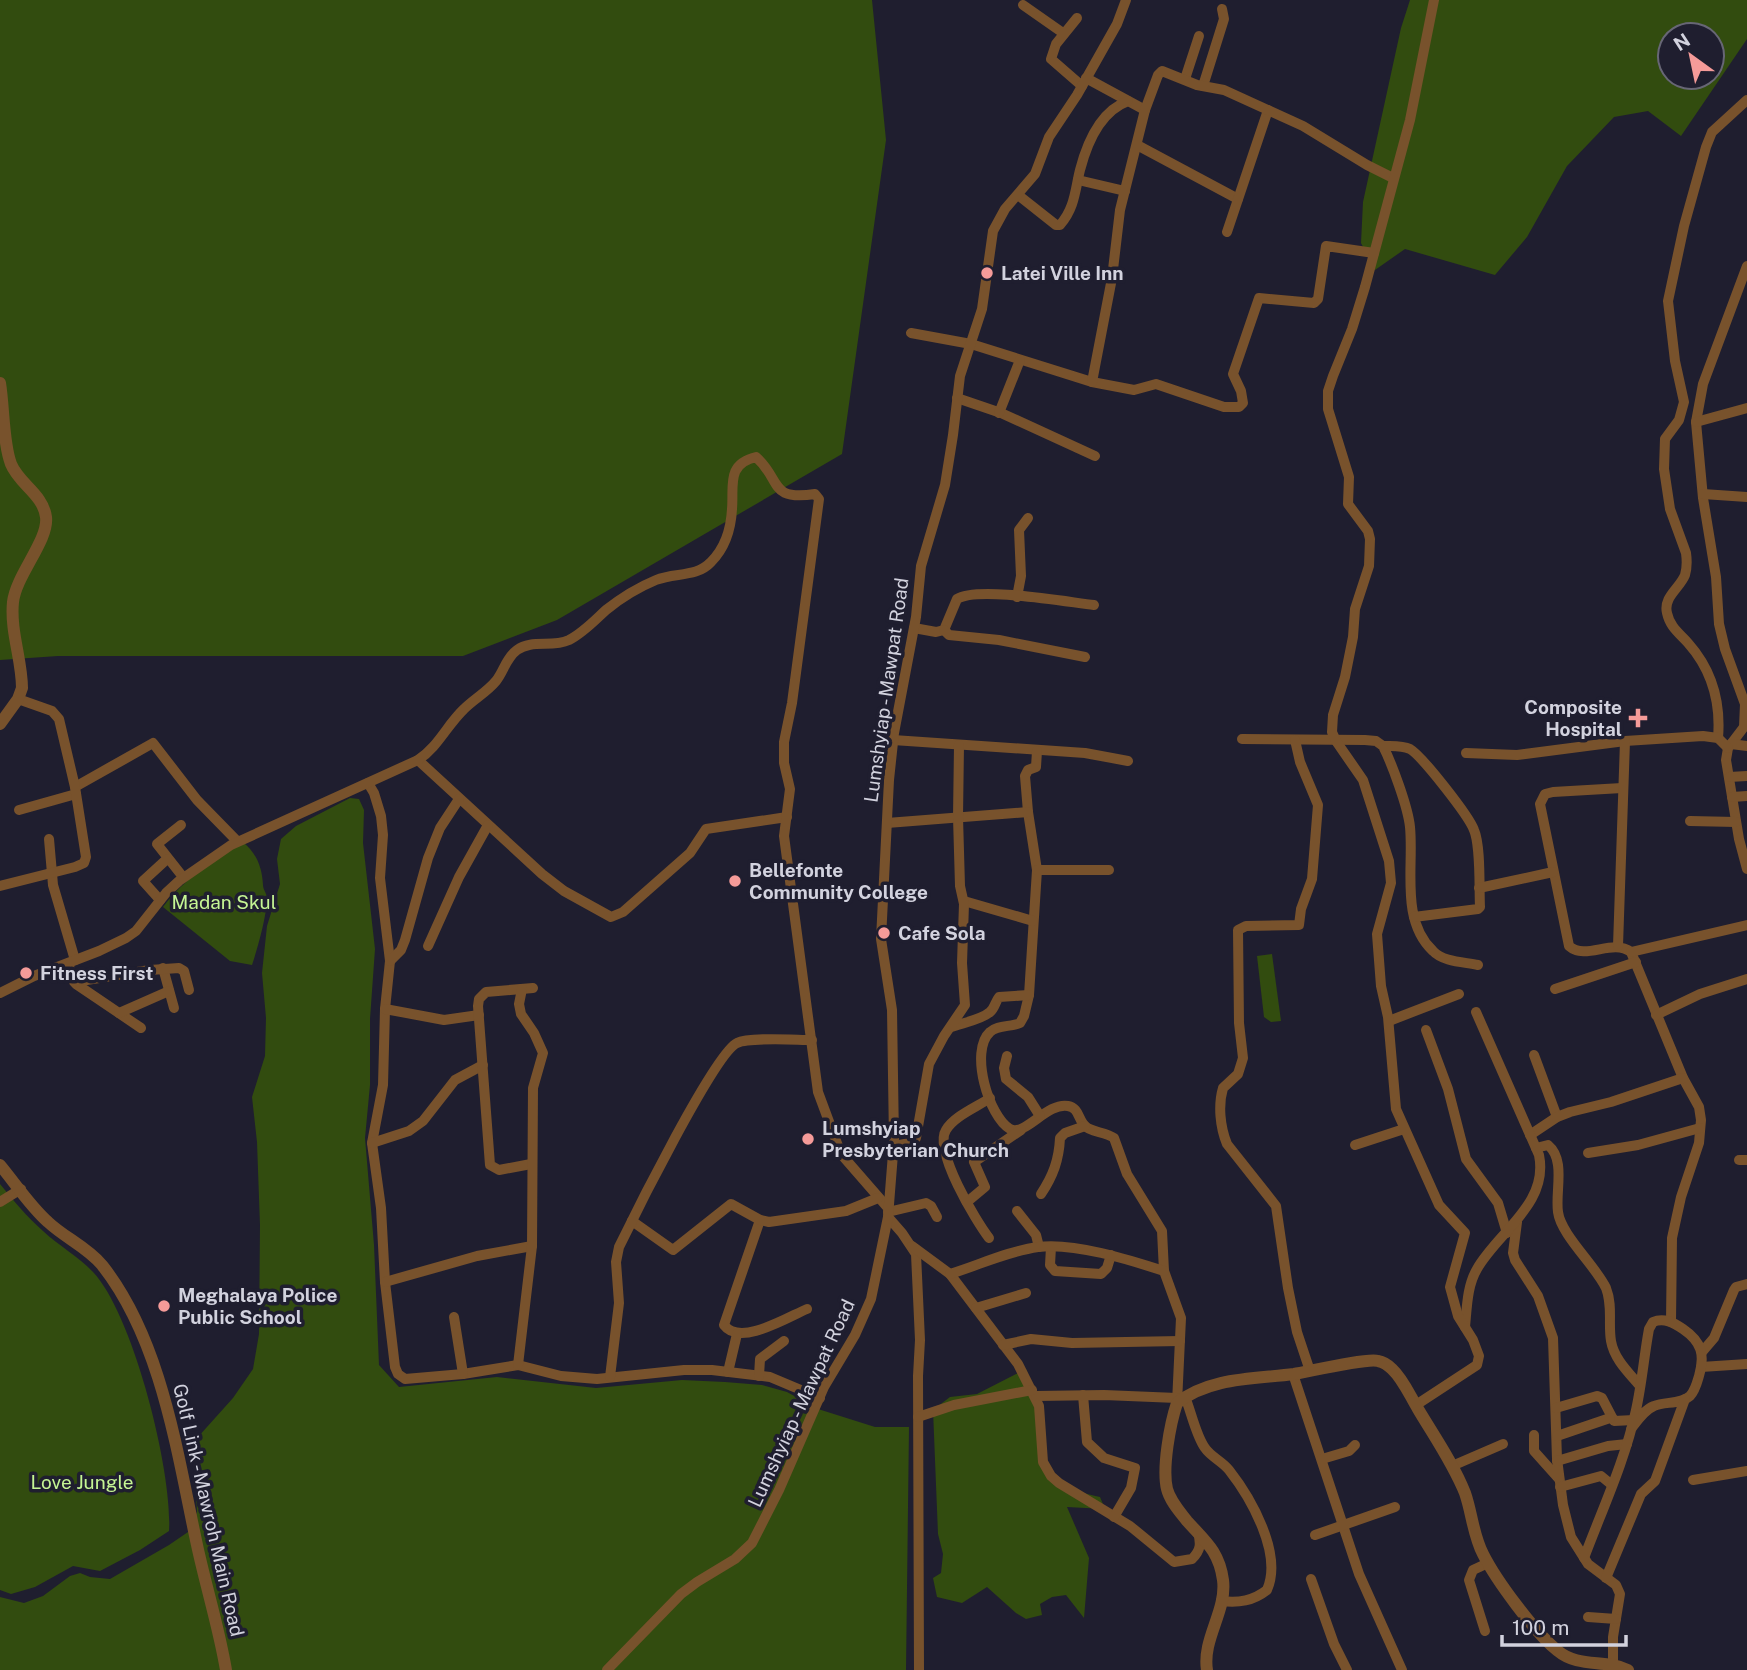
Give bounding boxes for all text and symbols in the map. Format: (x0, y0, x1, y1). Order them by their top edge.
north arrow (1656, 21, 1726, 91)
text: N (1670, 28, 1694, 55)
place label: Latei Ville Inn (1001, 262, 1124, 284)
marker: Latei Ville Inn (979, 265, 995, 281)
street label: Lumshyiap - Mawpat Road (859, 576, 913, 804)
place label: Composite Hospital (1524, 696, 1622, 740)
marker: Composite Hospital (1628, 708, 1648, 728)
place label: Bellefonte Community College (749, 859, 928, 903)
marker: Bellefonte Community College (727, 873, 743, 889)
park label: Madan Skul (172, 891, 276, 913)
place label: Cafe Sola (898, 922, 986, 944)
marker: Cafe Sola (876, 925, 892, 941)
place label: Fitness First (40, 962, 153, 984)
marker: Fitness First (18, 965, 34, 981)
place label: Lumshyiap Presbyterian Church (822, 1117, 1009, 1161)
marker: Lumshyiap Presbyterian Church (800, 1131, 816, 1147)
place label: Meghalaya Police Public School (178, 1284, 337, 1328)
street label: Lumshyiap - Mawpat Road (743, 1296, 859, 1510)
marker: Meghalaya Police Public School (156, 1298, 172, 1314)
street label: Golf Link - Mawroh Main Road (169, 1381, 249, 1639)
park label: Love Jungle (30, 1471, 134, 1493)
scale bar (1502, 1604, 1626, 1648)
text: 100 m (1512, 1615, 1569, 1640)

